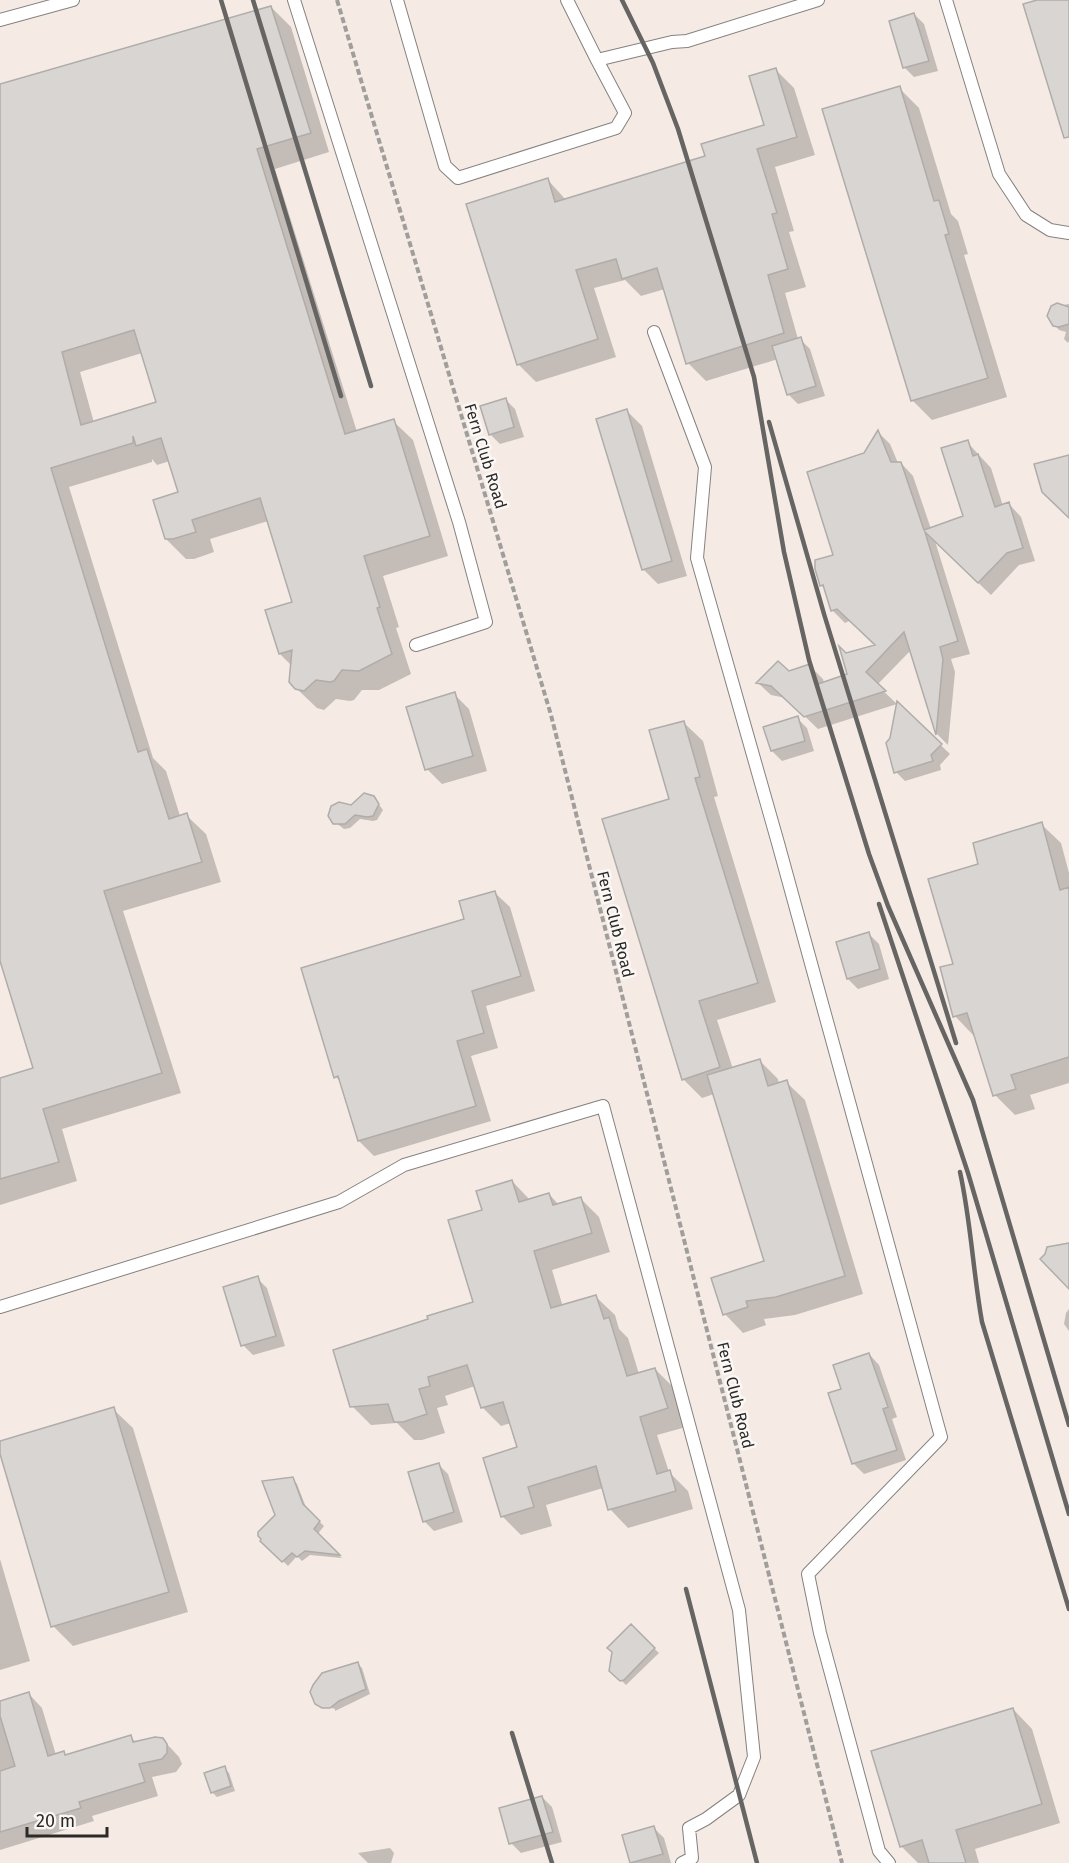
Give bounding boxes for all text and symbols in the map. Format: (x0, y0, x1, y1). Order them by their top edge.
street label: Fern Club Road (460, 401, 511, 511)
street label: Fern Club Road (593, 869, 638, 979)
street label: Fern Club Road (713, 1340, 758, 1450)
scale bar (27, 1800, 106, 1838)
text: 20 m (36, 1810, 75, 1832)

